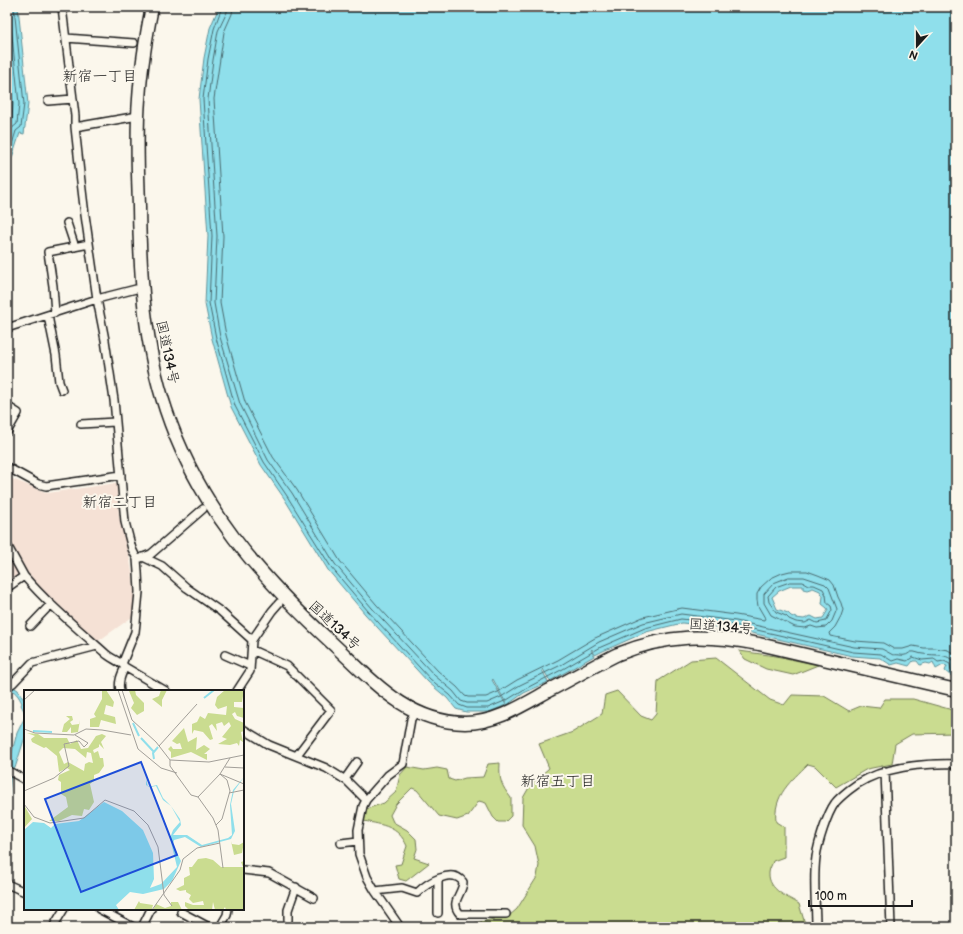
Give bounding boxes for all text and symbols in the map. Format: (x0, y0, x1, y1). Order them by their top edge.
north arrow (897, 26, 937, 66)
text: N (907, 47, 920, 62)
district label: 新宿一丁目 (62, 67, 138, 86)
street label: 国道134号 (152, 319, 183, 385)
district label: 新宿二丁目 (82, 493, 158, 512)
street label: 国道134号 (305, 597, 364, 654)
street label: 国道134号 (688, 615, 754, 638)
inset map (24, 690, 244, 910)
district label: 新宿五丁目 (520, 772, 596, 791)
scale bar (809, 882, 912, 908)
text: 100 m (815, 889, 847, 904)

